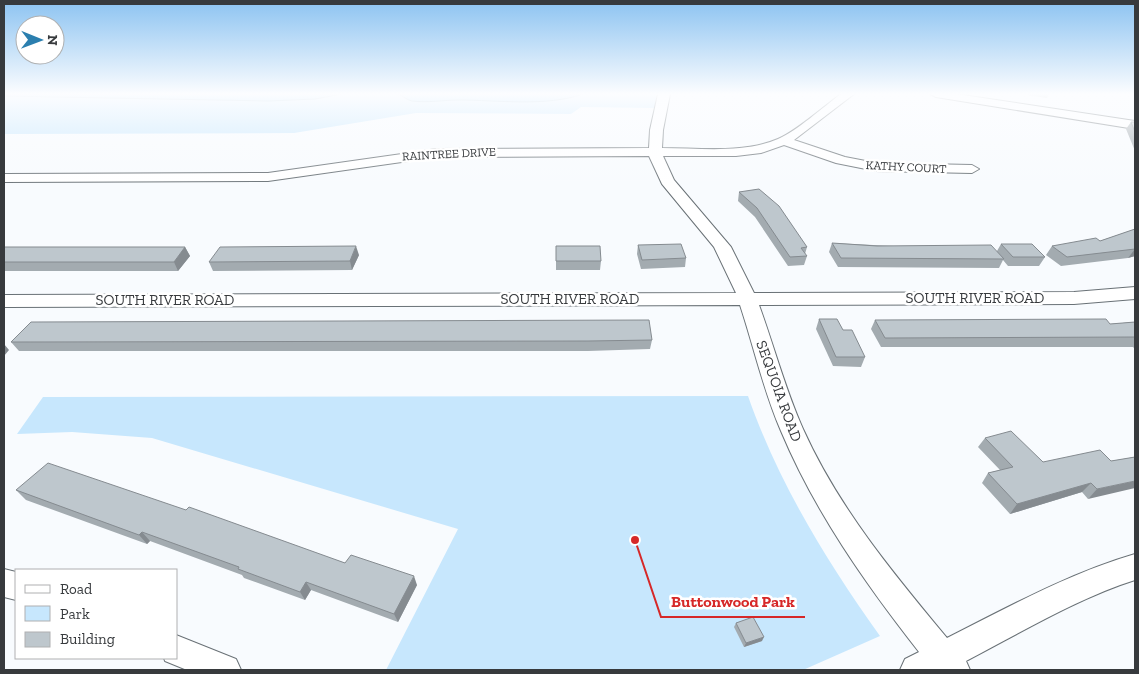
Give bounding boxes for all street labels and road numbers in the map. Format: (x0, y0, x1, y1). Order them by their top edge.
street label: RAINTREE DRIVE (402, 145, 496, 163)
street label: KATHY COURT (865, 158, 947, 176)
street label: SOUTH RIVER ROAD (906, 289, 1044, 307)
street label: SOUTH RIVER ROAD (501, 290, 639, 308)
street label: SOUTH RIVER ROAD (96, 291, 234, 309)
street label: SEQUOIA ROAD (752, 338, 806, 444)

